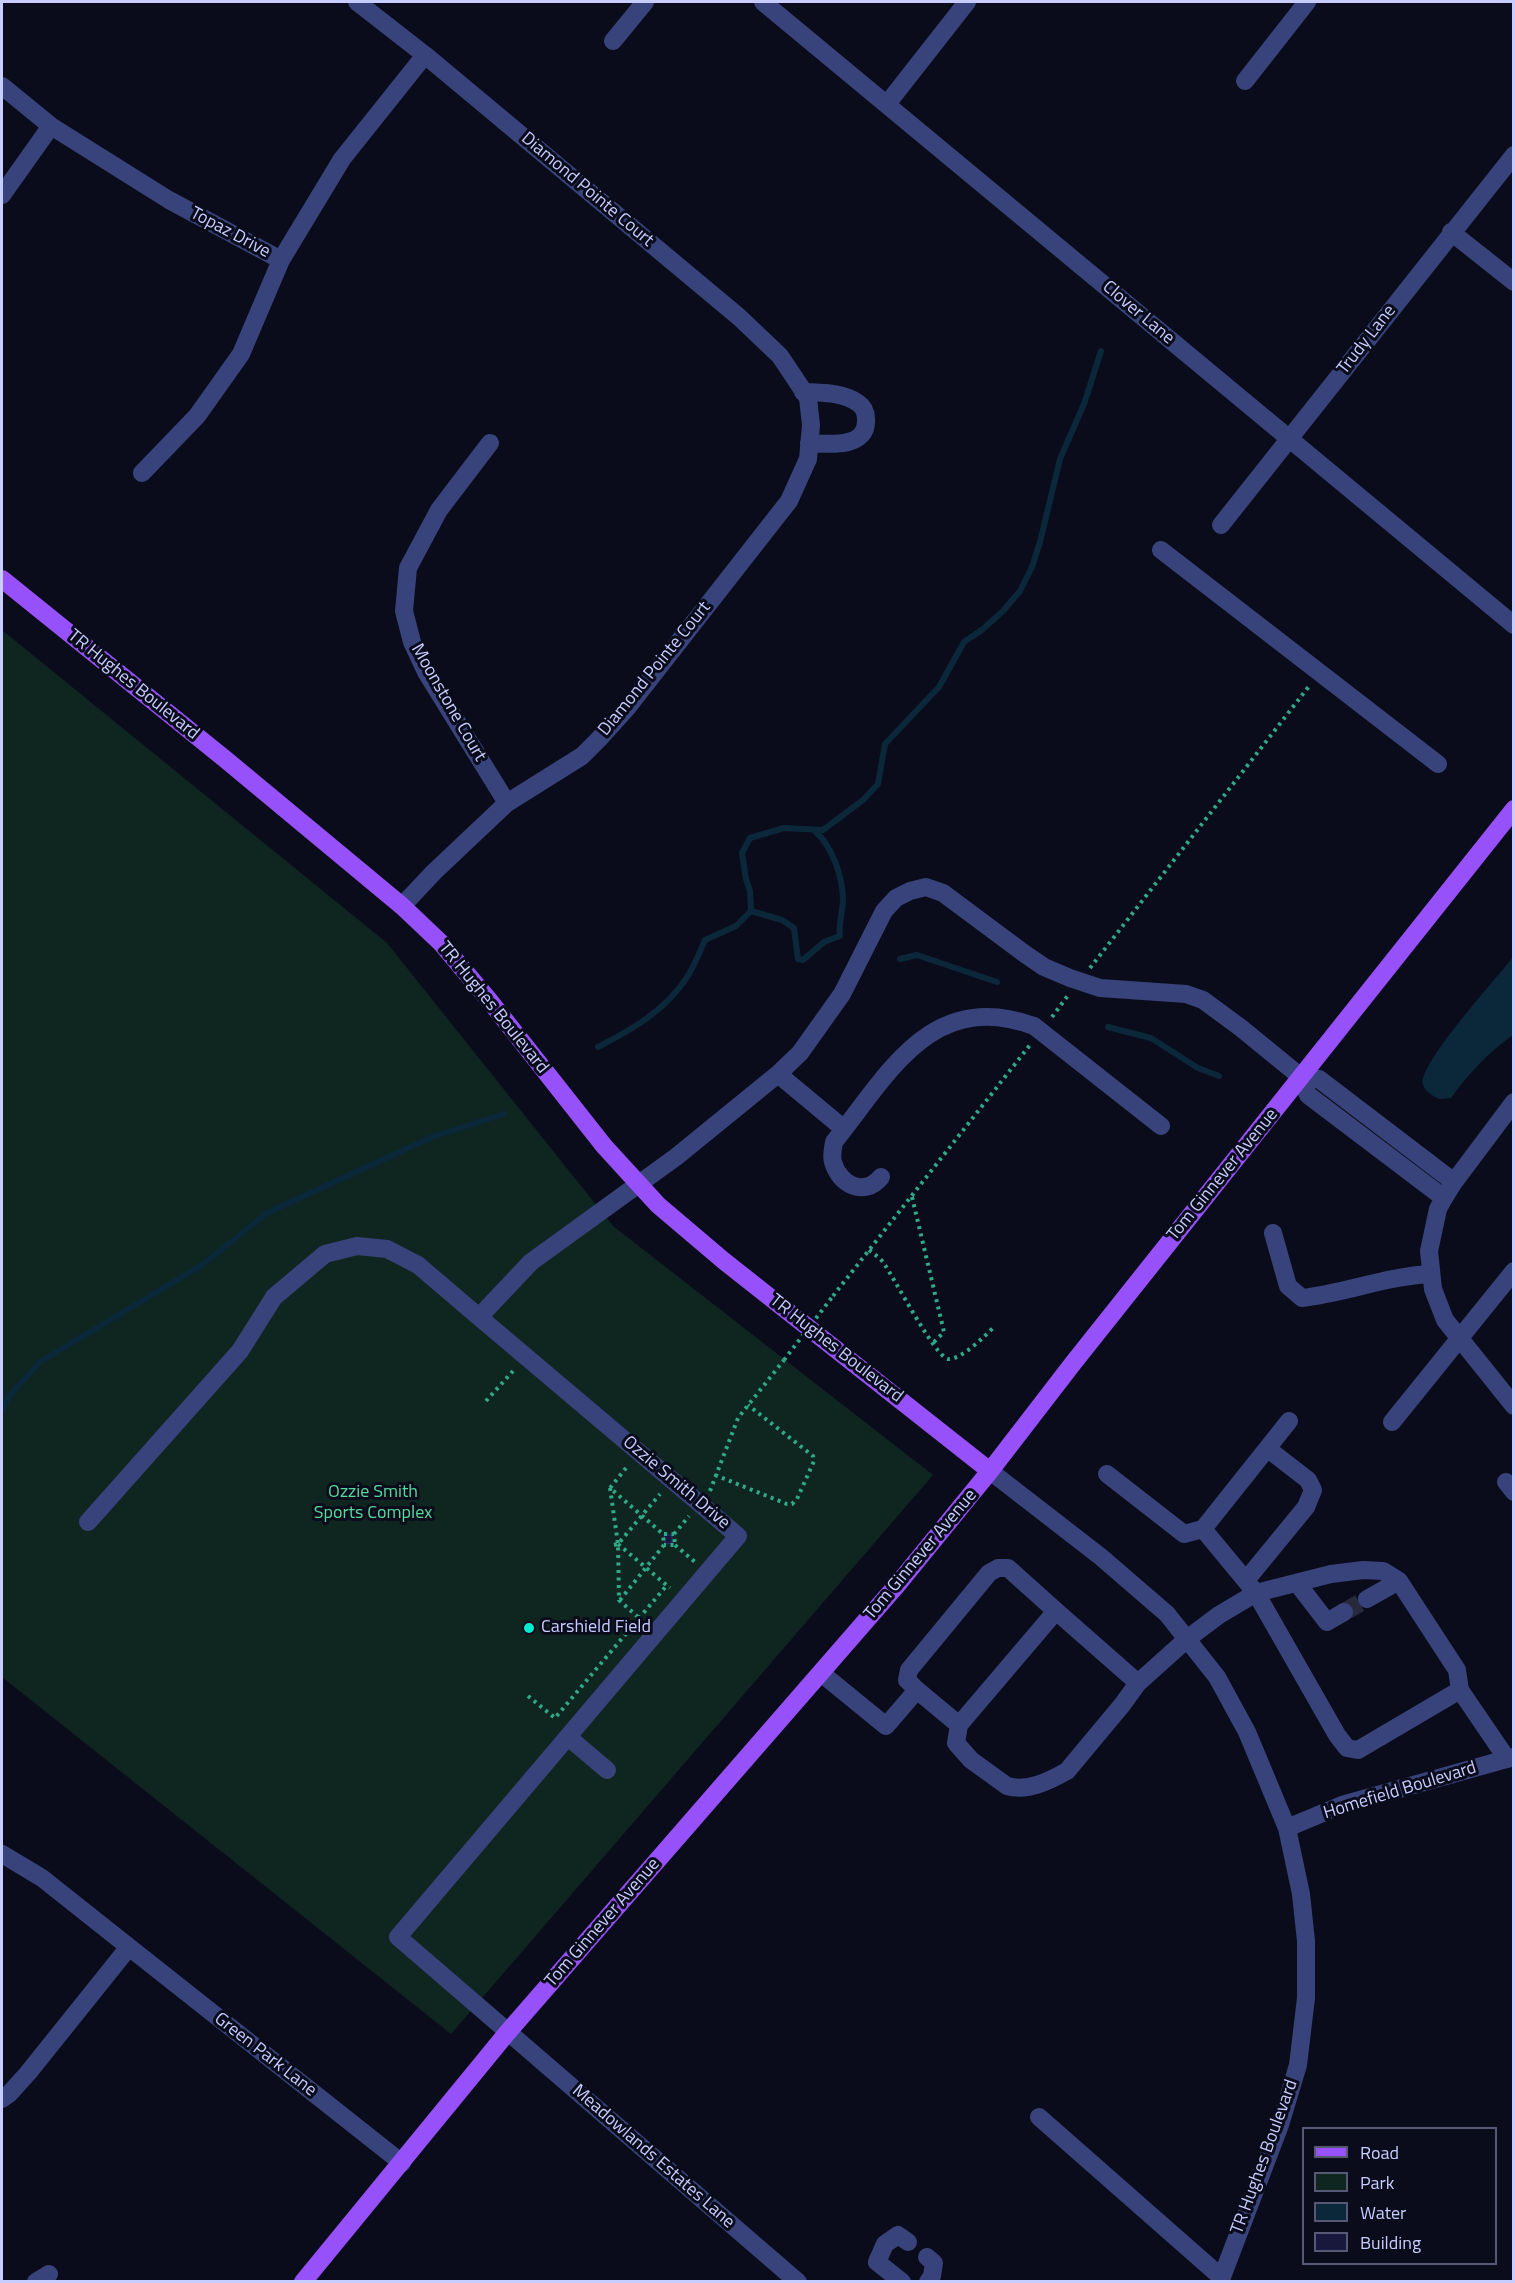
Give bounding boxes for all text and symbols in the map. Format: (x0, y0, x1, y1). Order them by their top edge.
street label: Diamond Pointe Court (516, 128, 658, 252)
street label: Topaz Drive (186, 203, 274, 263)
street label: Clover Lane (1098, 277, 1178, 349)
street label: Trudy Lane (1333, 301, 1401, 379)
street label: Diamond Pointe Court (594, 597, 716, 741)
street label: TR Hughes Boulevard (63, 625, 203, 745)
street label: Moonstone Court (406, 641, 490, 765)
street label: TR Hughes Boulevard (433, 938, 553, 1078)
street label: Tom Ginnever Avenue (1163, 1105, 1283, 1245)
street label: TR Hughes Boulevard (765, 1290, 907, 1408)
street label: Ozzie Smith Drive (618, 1432, 734, 1534)
park label: Ozzie Smith Sports Complex (314, 1482, 432, 1524)
street label: Tom Ginnever Avenue (860, 1485, 982, 1625)
place label: Carshield Field (541, 1617, 651, 1639)
marker: Carshield Field (522, 1621, 536, 1635)
street label: Homefield Boulevard (1321, 1757, 1479, 1825)
street label: Tom Ginnever Avenue (541, 1854, 665, 1992)
street label: Green Park Lane (210, 2008, 320, 2102)
street label: TR Hughes Boulevard (1227, 2077, 1303, 2237)
street label: Meadowlands Estates Lane (567, 2081, 739, 2233)
legend (1302, 2127, 1497, 2265)
text: Road (1360, 2139, 1399, 2166)
text: Park (1360, 2169, 1394, 2196)
text: Water (1360, 2199, 1406, 2226)
text: Building (1360, 2229, 1421, 2256)

